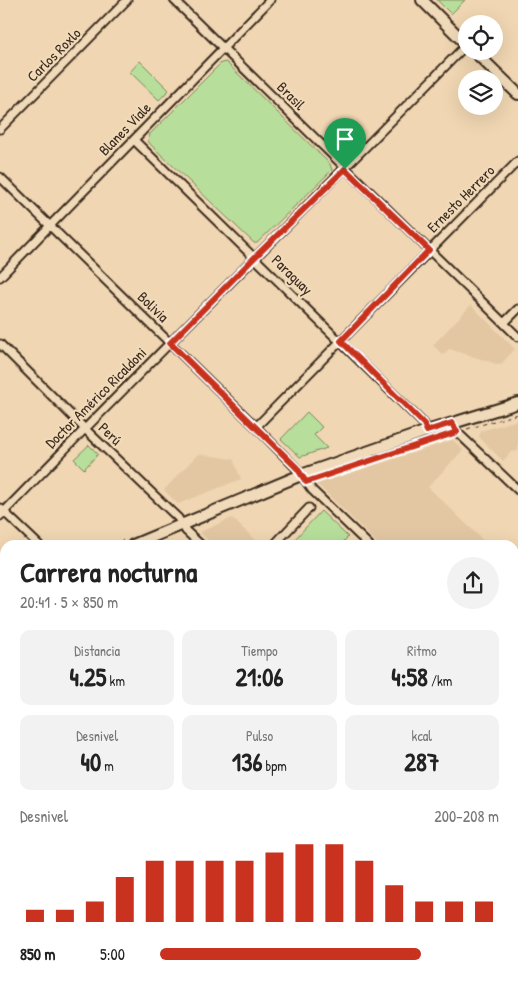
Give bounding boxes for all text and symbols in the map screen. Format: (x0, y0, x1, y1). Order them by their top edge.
map controls (458, 15, 503, 115)
button: locate (458, 15, 503, 60)
street label: Carlos Roxlo (22, 23, 85, 86)
button: layers (458, 70, 503, 115)
street label: Brasil (272, 77, 310, 115)
street label: Blanes Viale (94, 97, 156, 160)
pin (324, 118, 366, 169)
icon: arrive (331, 125, 359, 153)
street label: Ernesto Herrero (422, 160, 499, 237)
street label: Paraguay (267, 250, 318, 299)
street label: Bolivia (133, 286, 174, 327)
street label: Doctor Américo Ricaldoni (40, 342, 151, 453)
street label: Perú (94, 417, 127, 450)
text: Carrera nocturna (20, 553, 197, 591)
button: share (447, 557, 499, 609)
text: 20:41 · 5 × 850 m (20, 591, 118, 613)
text: Distancia (74, 641, 120, 660)
text: Tiempo (241, 641, 278, 660)
text: Ritmo (407, 641, 437, 660)
text: 4.25 (69, 660, 106, 694)
text: 21:06 (236, 660, 283, 694)
text: 4:58 (391, 660, 428, 694)
text: km (106, 671, 125, 690)
text: /km (428, 671, 452, 690)
text: Desnivel (76, 726, 118, 745)
text: Pulso (246, 726, 273, 745)
text: kcal (412, 726, 432, 745)
text: 40 (81, 745, 101, 779)
text: 136 (232, 745, 262, 779)
text: 287 (404, 745, 439, 779)
text: m (101, 756, 114, 775)
text: bpm (262, 756, 287, 775)
text: Desnivel (20, 805, 68, 827)
text: 200–208 m (434, 805, 499, 827)
text: 850 m (20, 943, 55, 965)
text: 5:00 (100, 943, 125, 965)

